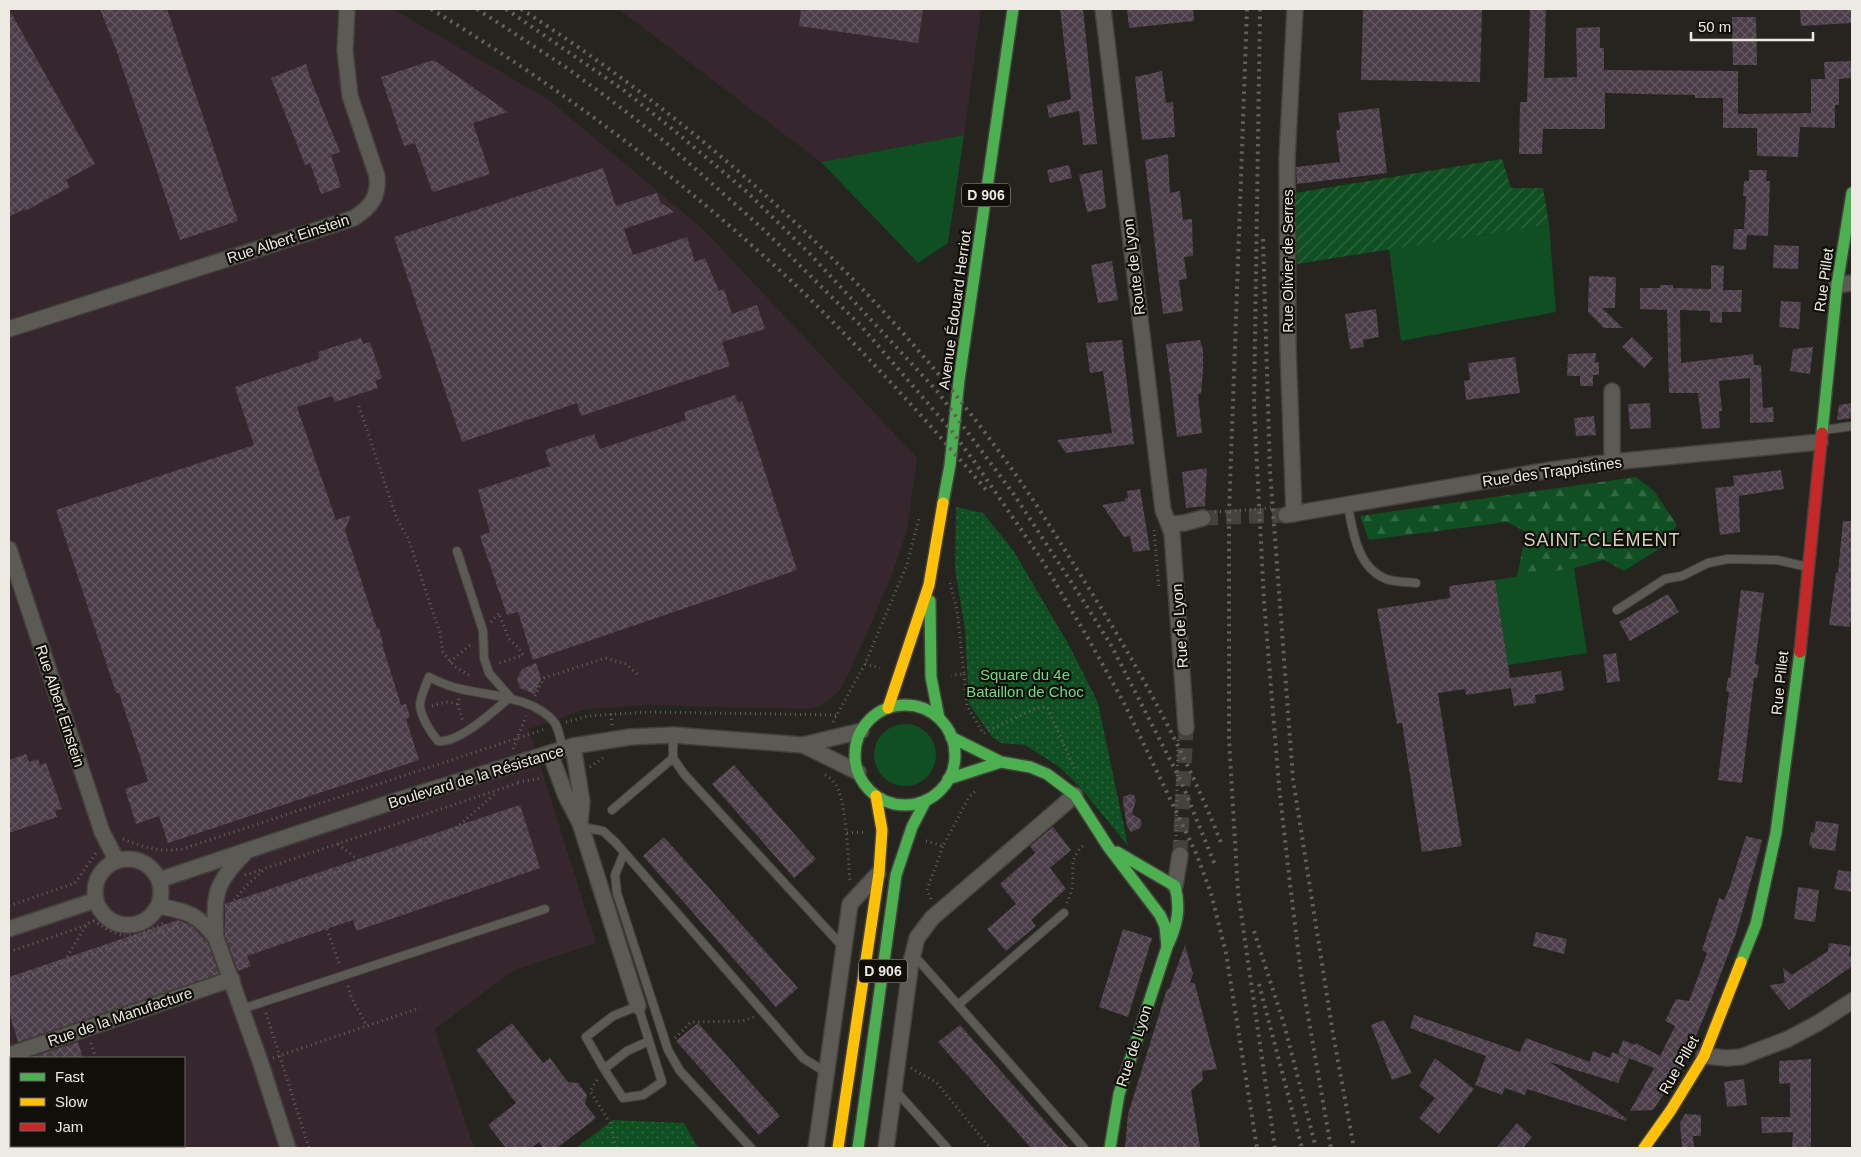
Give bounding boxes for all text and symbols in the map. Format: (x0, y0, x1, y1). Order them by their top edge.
scale bar (1691, 10, 1814, 42)
text: 50 m (1698, 18, 1731, 35)
road number: D 906 (962, 184, 1010, 206)
street label: Rue Olivier de Serres (1279, 189, 1296, 333)
street label: Rue Albert Einstein (225, 211, 351, 266)
street label: Route de Lyon (1119, 218, 1148, 316)
street label: Avenue Édouard Herriot (935, 228, 974, 391)
street label: Rue Pillet (1811, 246, 1837, 313)
street label: Rue des Trappistines (1481, 453, 1623, 490)
district label: SAINT-CLÉMENT (1523, 530, 1681, 550)
street label: Rue de Lyon (1168, 583, 1191, 669)
street label: Rue Albert Einstein (33, 643, 88, 769)
street label: Rue Pillet (1768, 649, 1791, 716)
park label: Square du 4e Bataillon de Choc (966, 666, 1084, 700)
street label: Boulevard de la Résistance (386, 742, 566, 811)
road number: D 906 (859, 959, 907, 982)
street label: Rue de la Manufacture (45, 984, 194, 1049)
street label: Rue de Lyon (1112, 1003, 1155, 1089)
street label: Rue Pillet (1655, 1032, 1702, 1097)
legend (10, 1057, 185, 1147)
text: Fast (55, 1068, 85, 1085)
text: Slow (55, 1093, 88, 1110)
text: Jam (55, 1118, 83, 1135)

